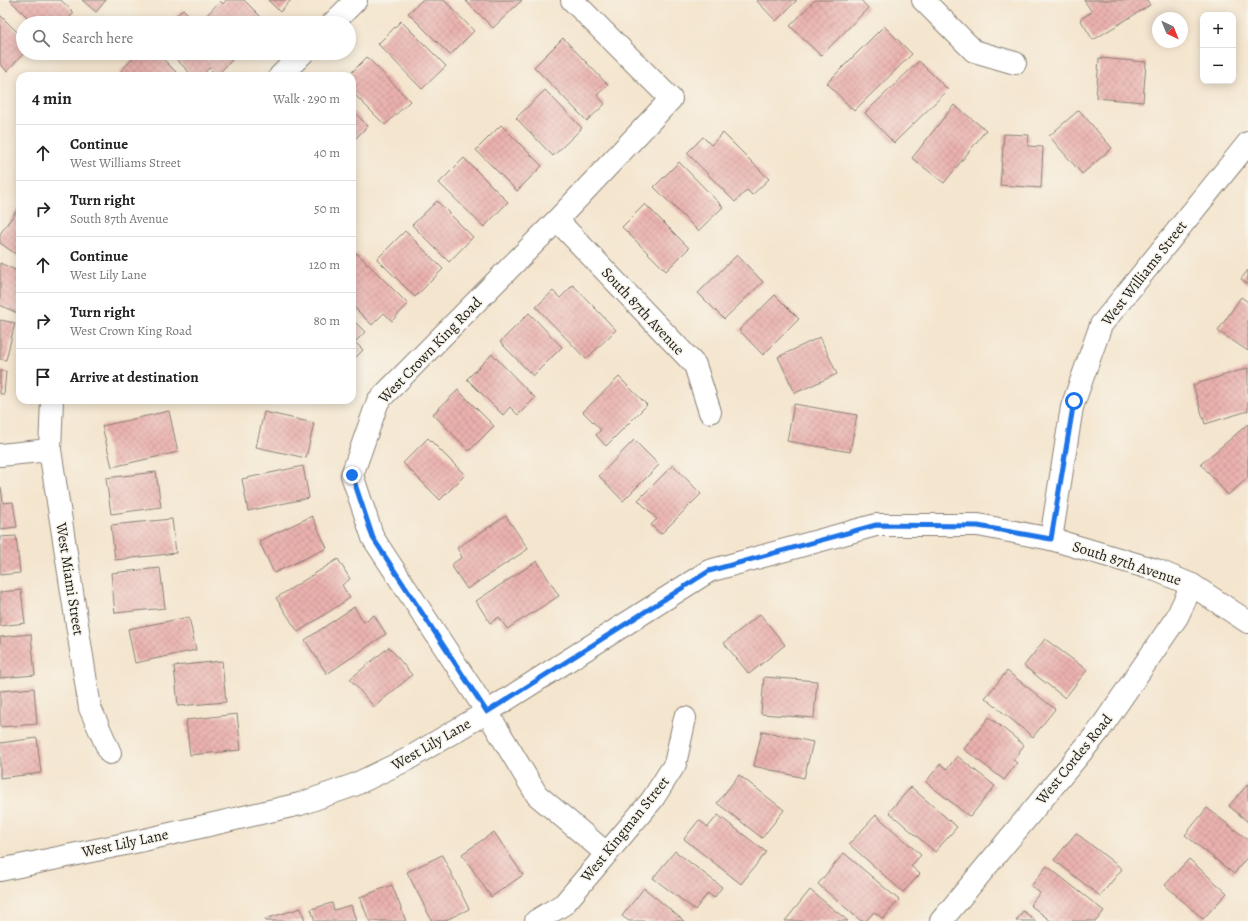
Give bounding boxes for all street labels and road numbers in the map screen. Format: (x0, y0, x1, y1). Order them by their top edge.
street label: West Williams Street (1096, 216, 1191, 330)
street label: South 87th Avenue (597, 263, 689, 359)
street label: West Crown King Road (373, 292, 487, 408)
street label: West Miami Street (51, 520, 89, 637)
street label: South 87th Avenue (1070, 536, 1184, 590)
street label: West Cordes Road (1031, 709, 1117, 809)
street label: West Lily Lane (387, 713, 474, 775)
street label: West Kingman Street (576, 772, 674, 887)
street label: West Lily Lane (79, 824, 170, 862)

